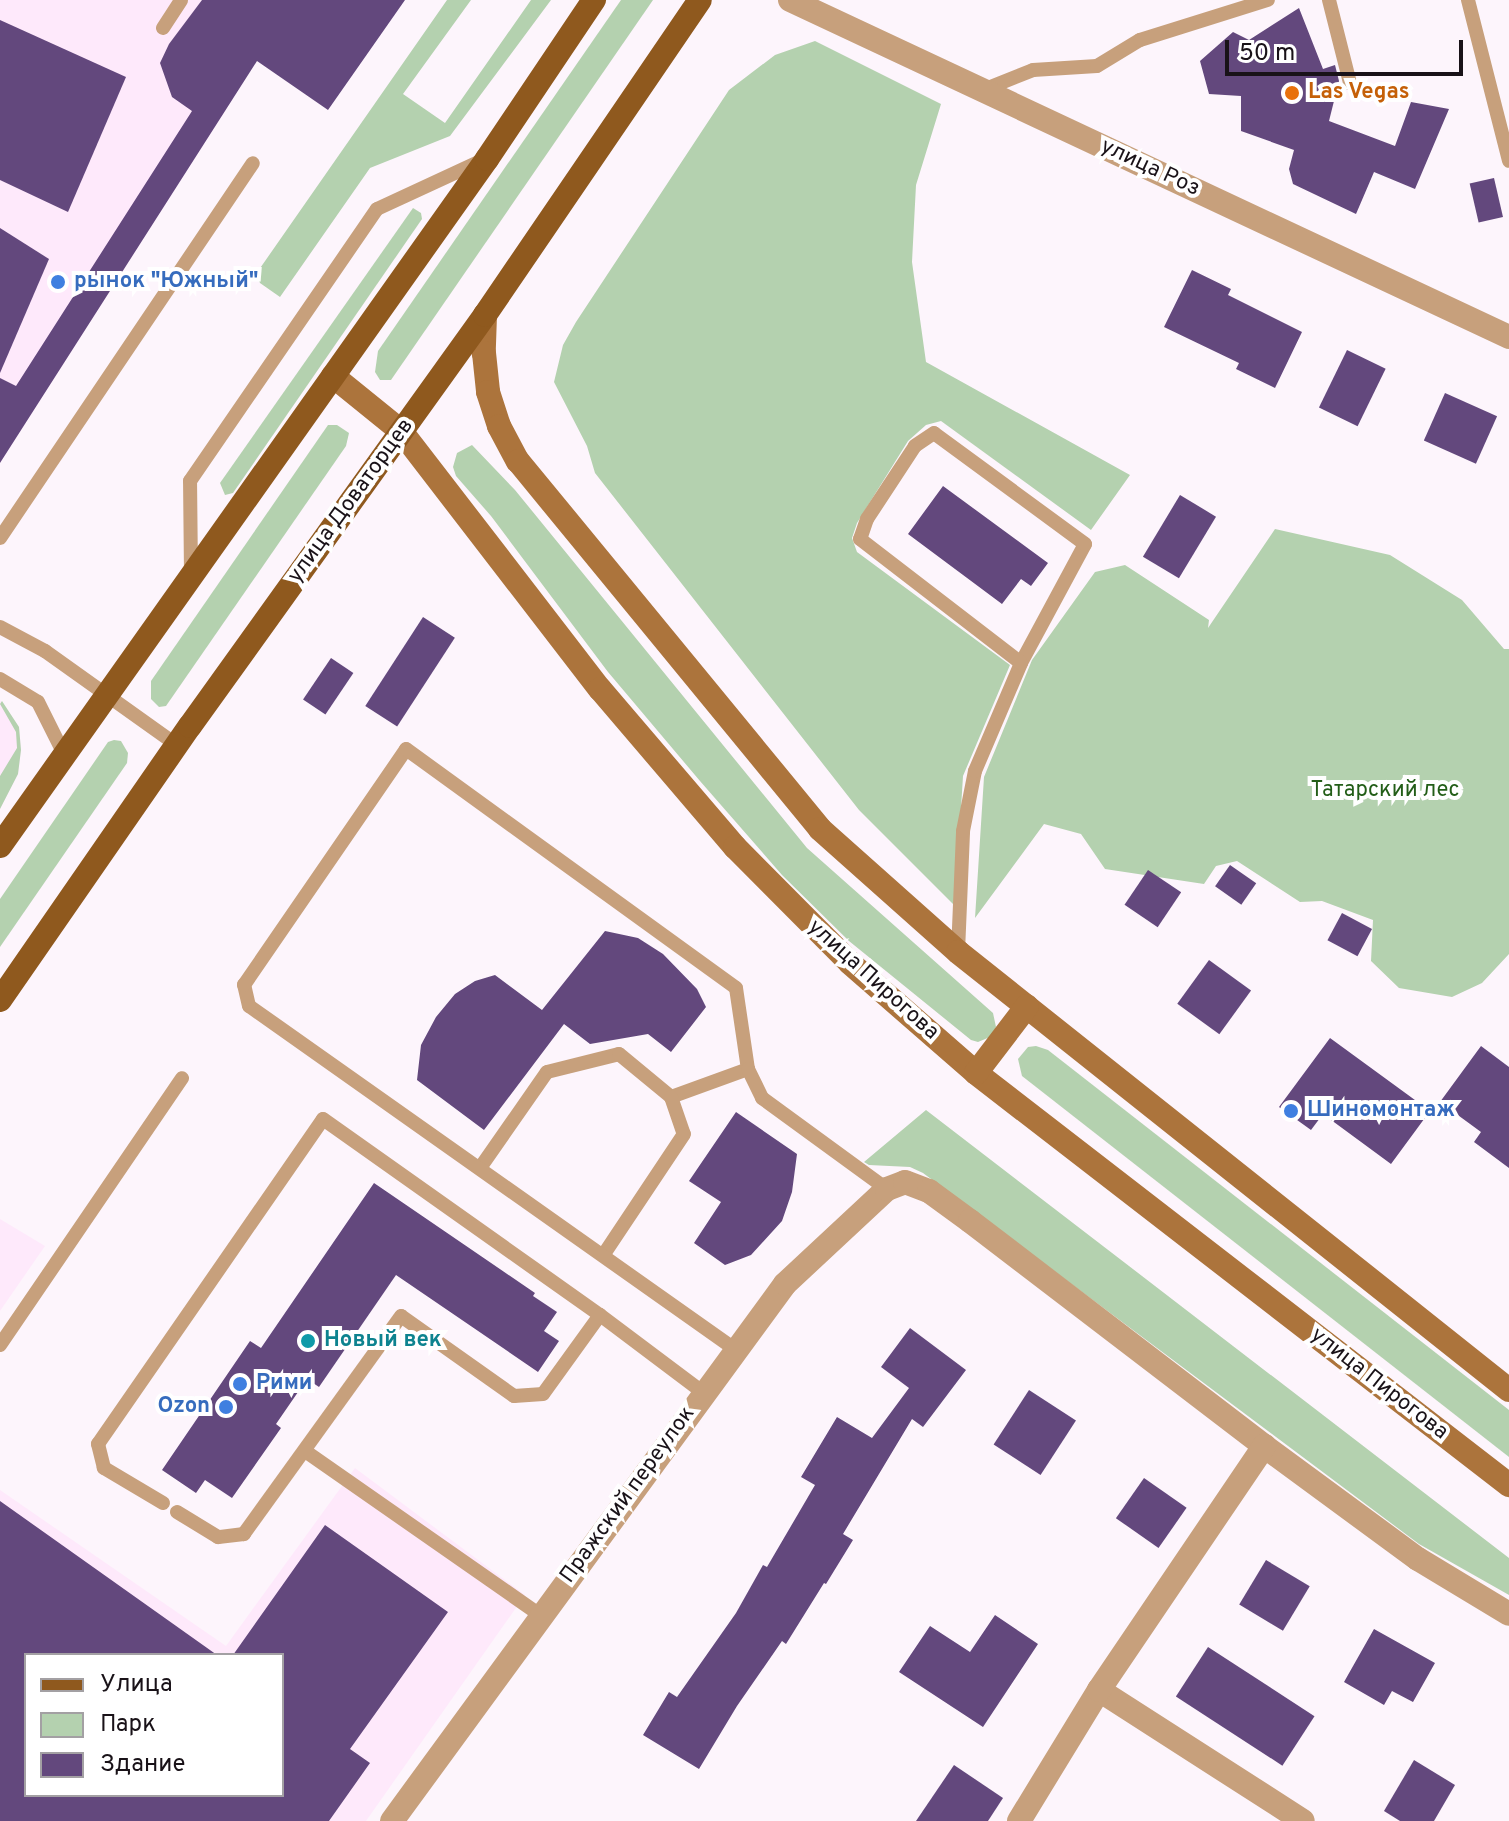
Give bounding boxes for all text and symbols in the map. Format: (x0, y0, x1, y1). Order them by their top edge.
scale bar (1229, 24, 1467, 74)
text: 50 m (1239, 39, 1295, 69)
place label: Las Vegas (1308, 80, 1410, 106)
marker: Las Vegas (1283, 84, 1301, 102)
street label: улица Роз (1096, 133, 1204, 203)
place label: рынок "Южный" (74, 269, 258, 295)
marker: рынок "Южный" (49, 273, 67, 291)
street label: улица Доваторцев (282, 414, 420, 588)
park label: Татарский лес (1311, 778, 1459, 804)
street label: улица Пирогова (802, 914, 944, 1046)
place label: Шиномонтаж (1307, 1098, 1455, 1124)
marker: Шиномонтаж (1282, 1102, 1300, 1120)
street label: улица Пирогова (1305, 1322, 1453, 1446)
place label: Новый век (324, 1328, 442, 1354)
marker: Новый век (299, 1332, 317, 1350)
place label: Рими (256, 1371, 312, 1397)
marker: Рими (231, 1375, 249, 1393)
place label: Ozon (157, 1394, 210, 1420)
marker: Ozon (217, 1398, 235, 1416)
street label: Пражский переулок (555, 1401, 701, 1589)
legend (24, 1653, 284, 1797)
text: Улица (100, 1670, 173, 1700)
text: Парк (100, 1710, 156, 1740)
text: Здание (100, 1750, 186, 1780)

